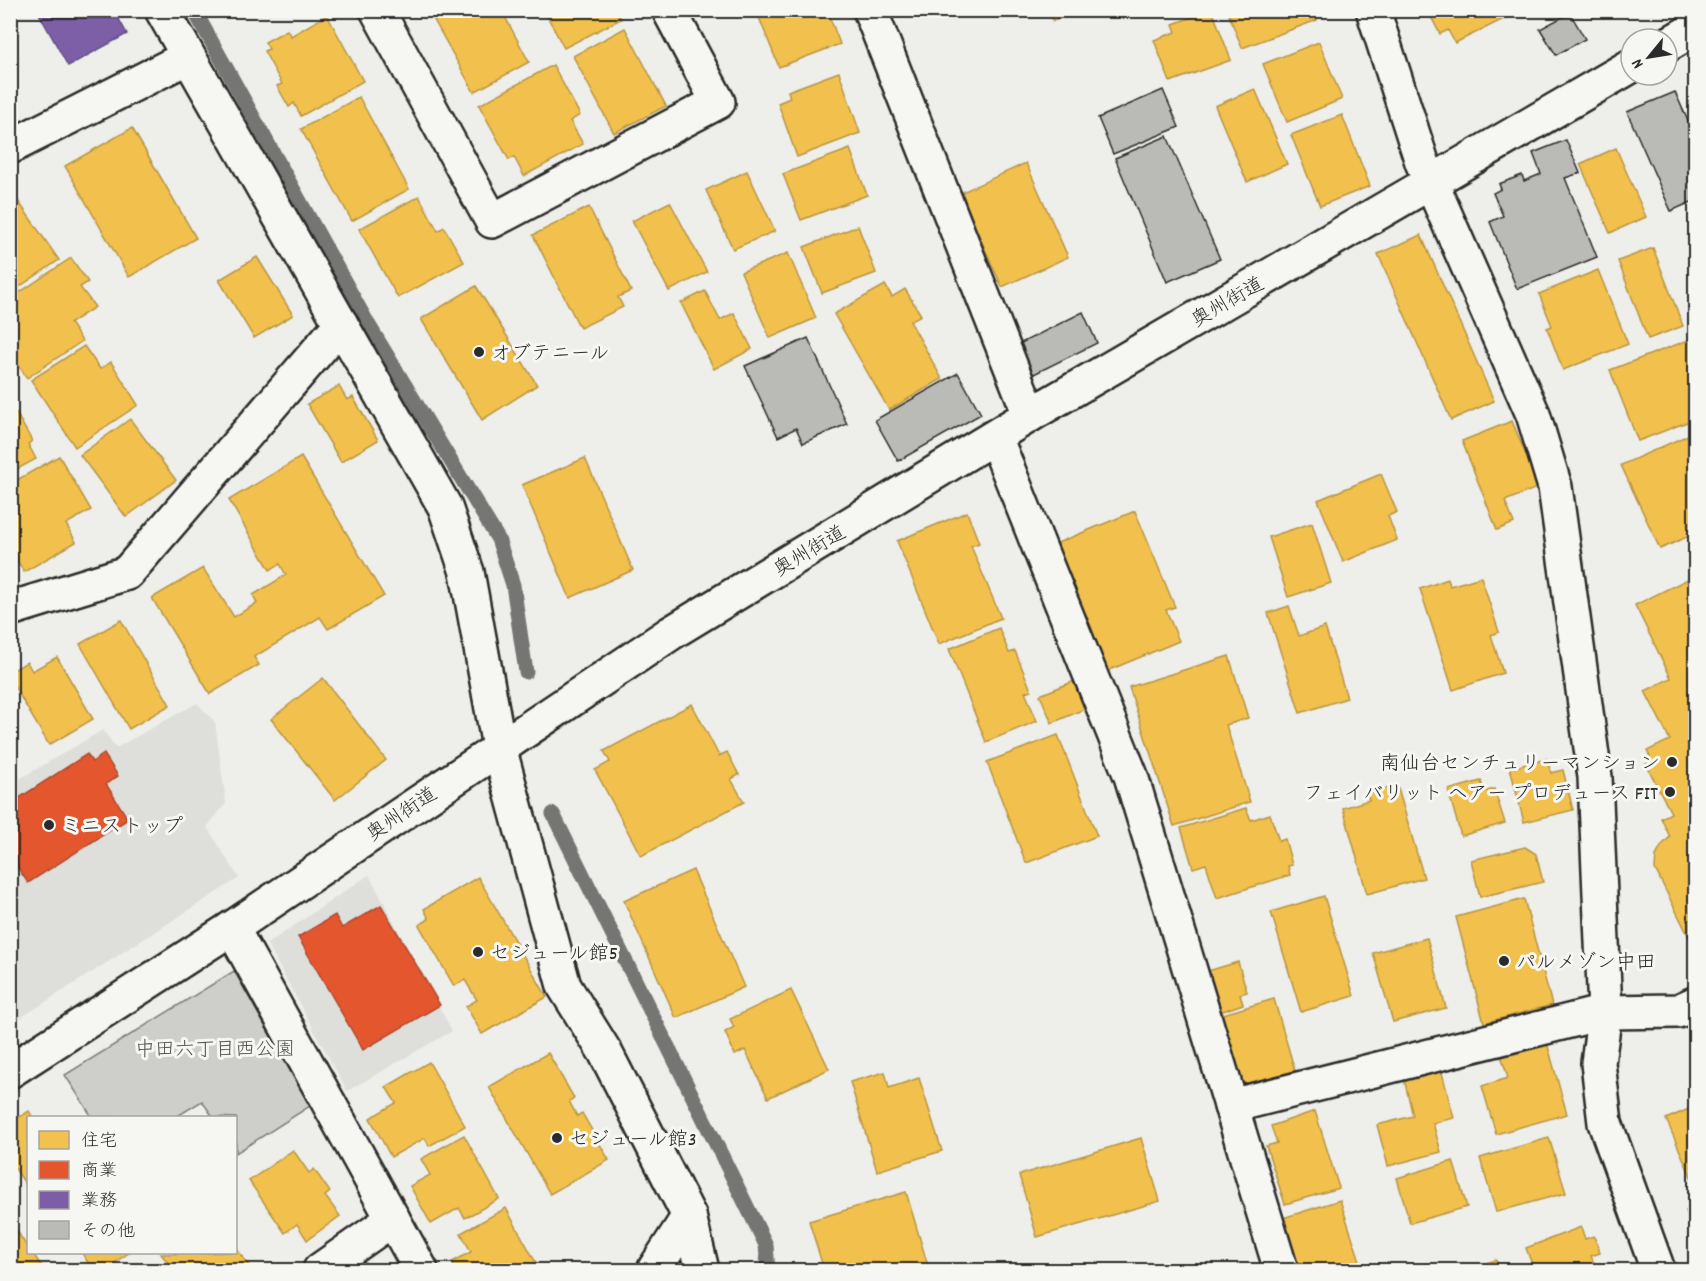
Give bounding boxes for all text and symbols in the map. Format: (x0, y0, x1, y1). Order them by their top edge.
north arrow (1619, 27, 1679, 87)
text: N (1626, 54, 1650, 72)
street label: 奥州街道 (1187, 271, 1270, 336)
place label: オブテニール (491, 341, 609, 369)
marker: オブテニール (472, 345, 486, 359)
street label: 奥州街道 (769, 520, 852, 585)
place label: 南仙台センチュリーマンション (1380, 751, 1660, 779)
marker: 南仙台センチュリーマンション (1665, 755, 1679, 769)
place label: フェイバリット ヘアー プロデュース FIT (1304, 781, 1658, 809)
street label: 奥州街道 (362, 782, 444, 849)
marker: フェイバリット ヘアー プロデュース FIT (1663, 785, 1677, 799)
place label: ミニストップ (61, 814, 183, 842)
marker: ミニストップ (42, 818, 56, 832)
place label: セジュール館5 (490, 941, 618, 969)
marker: セジュール館5 (471, 945, 485, 959)
place label: パルメゾン中田 (1516, 950, 1656, 978)
marker: パルメゾン中田 (1497, 954, 1511, 968)
park label: 中田六丁目西公園 (135, 1037, 295, 1065)
legend (27, 1116, 237, 1254)
place label: セジュール館3 (569, 1127, 697, 1155)
text: 住宅 (81, 1130, 117, 1155)
marker: セジュール館3 (550, 1131, 564, 1145)
text: 商業 (81, 1160, 117, 1185)
text: 業務 (81, 1190, 117, 1215)
text: その他 (81, 1220, 135, 1245)

